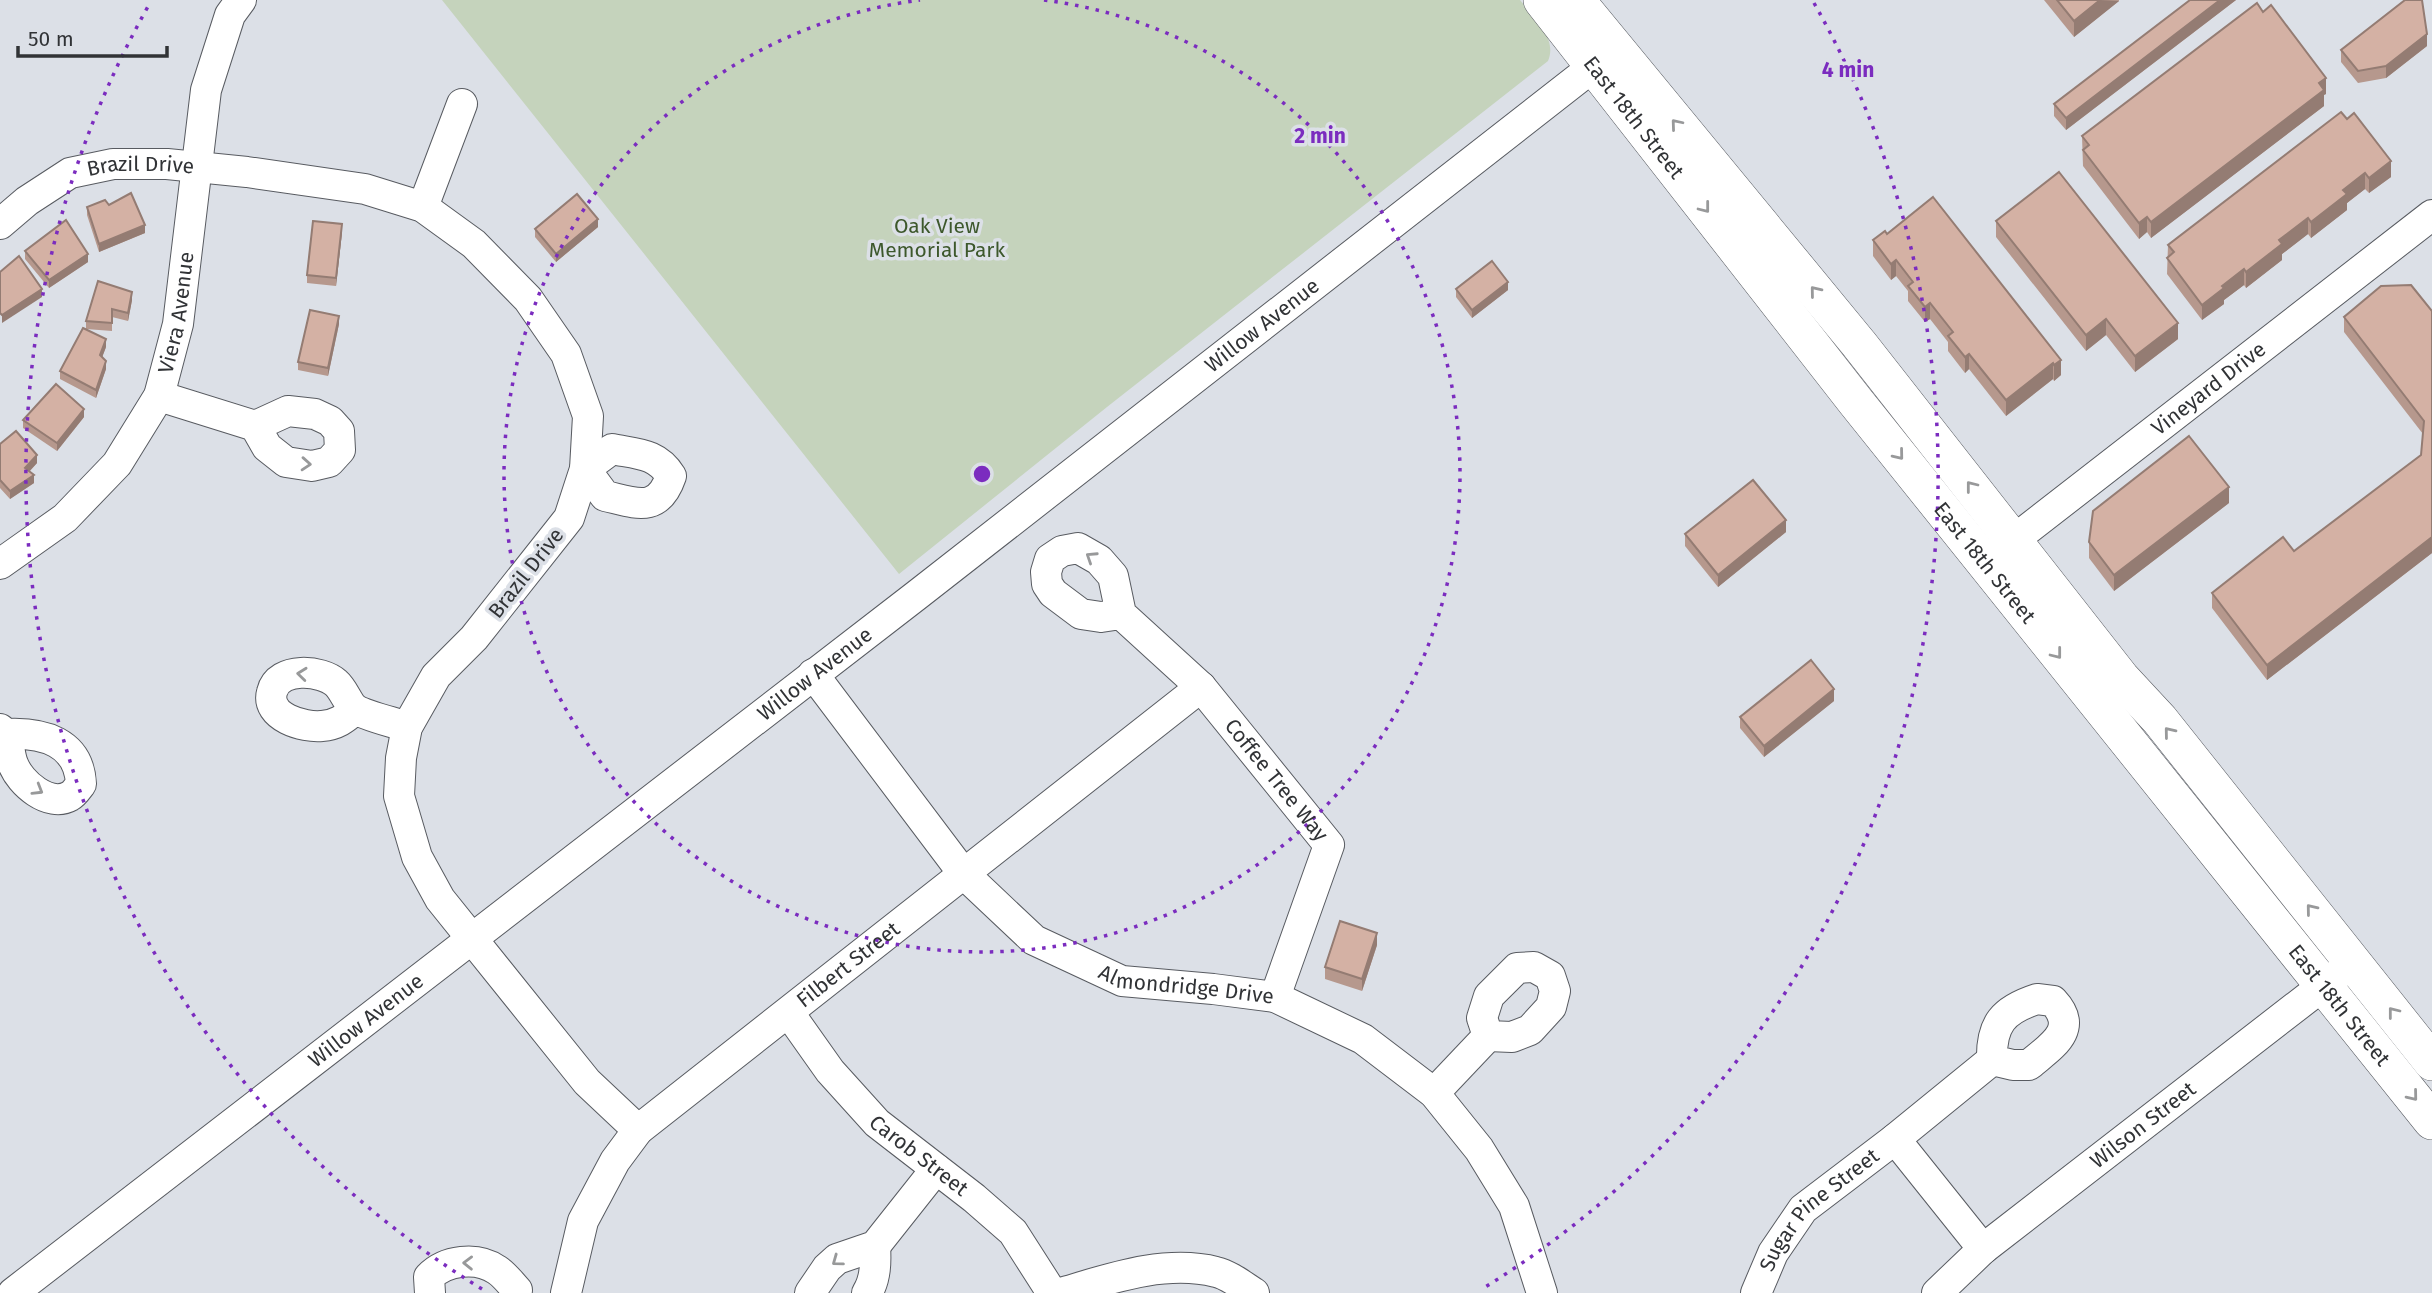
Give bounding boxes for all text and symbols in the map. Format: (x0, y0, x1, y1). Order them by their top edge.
scale bar (18, 14, 166, 58)
text: 50 m (28, 26, 74, 52)
street label: East 18th Street (1578, 51, 1690, 184)
text: 4 min (1822, 57, 1874, 83)
one-way arrow (1672, 119, 1685, 131)
text: 2 min (1294, 123, 1346, 149)
street label: Brazil Drive (84, 150, 195, 182)
one-way arrow (1696, 201, 1709, 213)
park label: Oak View Memorial Park (869, 213, 1005, 263)
street label: Viera Avenue (153, 250, 200, 376)
street label: Willow Avenue (1200, 273, 1325, 378)
one-way arrow (1811, 286, 1823, 299)
street label: Vineyard Drive (2146, 336, 2271, 441)
one-way arrow (1890, 447, 1903, 459)
one-way arrow (301, 456, 312, 471)
centre of rings (970, 462, 994, 486)
one-way arrow (1967, 481, 1980, 494)
street label: East 18th Street (1928, 497, 2042, 629)
street label: Brazil Drive (483, 523, 569, 623)
one-way arrow (1086, 552, 1099, 565)
street label: Willow Avenue (752, 621, 877, 726)
one-way arrow (2049, 647, 2062, 659)
one-way arrow (296, 667, 307, 682)
street label: Coffee Tree Way (1219, 714, 1334, 847)
one-way arrow (2164, 727, 2177, 739)
one-way arrow (30, 782, 43, 795)
one-way arrow (2306, 905, 2319, 917)
street label: Filbert Street (791, 916, 905, 1013)
street label: East 18th Street (2283, 939, 2396, 1072)
street label: Almondridge Drive (1094, 959, 1275, 1010)
street label: Willow Avenue (303, 968, 429, 1073)
one-way arrow (2388, 1008, 2401, 1020)
street label: Wilson Street (2085, 1076, 2201, 1174)
one-way arrow (2404, 1089, 2417, 1101)
street label: Carob Street (863, 1110, 974, 1202)
street label: Sugar Pine Street (1754, 1143, 1885, 1275)
one-way arrow (832, 1253, 845, 1265)
one-way arrow (462, 1255, 472, 1271)

